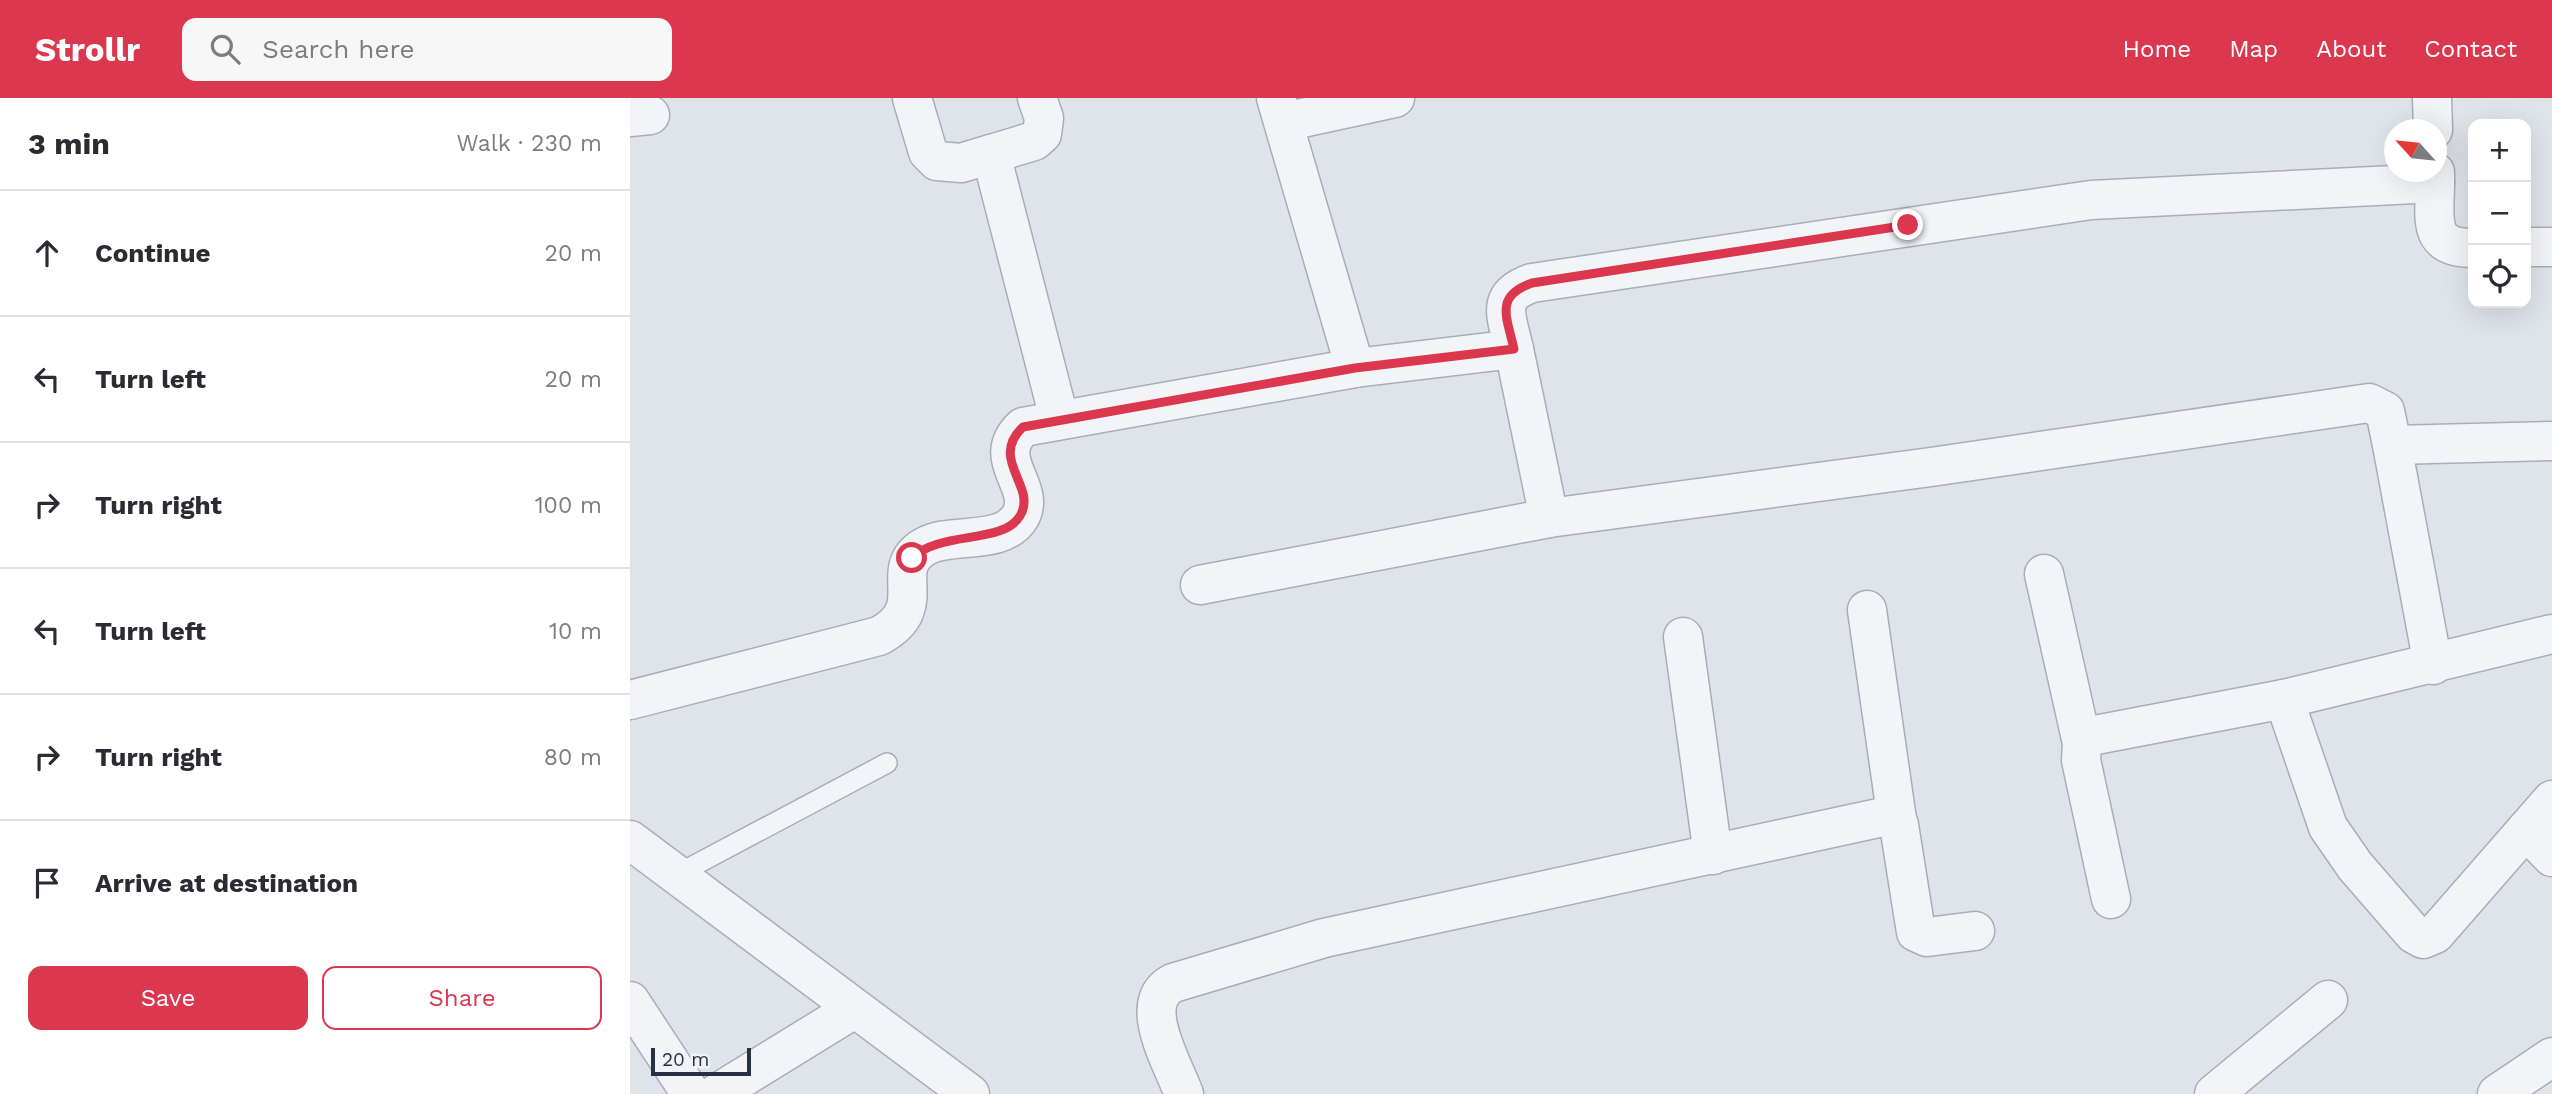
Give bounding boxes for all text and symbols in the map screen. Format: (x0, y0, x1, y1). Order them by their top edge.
search box (182, 18, 672, 81)
text: Strollr (35, 30, 140, 69)
icon: search (206, 30, 244, 68)
text: Search here (262, 34, 415, 64)
text: Home (2123, 35, 2191, 63)
text: Map (2229, 35, 2278, 63)
text: About (2316, 35, 2386, 63)
text: Contact (2424, 35, 2517, 63)
north arrow (2384, 119, 2447, 182)
map controls (2468, 119, 2531, 308)
button: + (2468, 119, 2531, 182)
text: 3 min (28, 126, 110, 161)
text: Walk · 230 m (456, 130, 602, 157)
button: − (2468, 182, 2531, 245)
route end (1892, 209, 1923, 240)
icon: ahead (28, 234, 66, 272)
text: Continue (95, 238, 211, 268)
text: 20 m (545, 240, 602, 267)
button: locate (2468, 245, 2531, 308)
icon: left (28, 360, 66, 398)
text: Turn left (95, 364, 206, 394)
text: 20 m (545, 366, 602, 393)
icon: right (28, 486, 66, 524)
text: Turn right (95, 490, 222, 520)
text: 100 m (535, 492, 602, 519)
route start (896, 542, 927, 573)
icon: left (28, 612, 66, 650)
text: Turn left (95, 616, 206, 646)
text: 10 m (549, 618, 602, 645)
icon: right (28, 738, 66, 776)
text: Turn right (95, 742, 222, 772)
text: 80 m (544, 744, 602, 771)
icon: arrive (28, 864, 66, 902)
text: Arrive at destination (95, 868, 358, 898)
button: Save (28, 966, 308, 1030)
button: Share (322, 966, 602, 1030)
scale bar (651, 1045, 751, 1077)
text: 20 m (662, 1048, 709, 1071)

